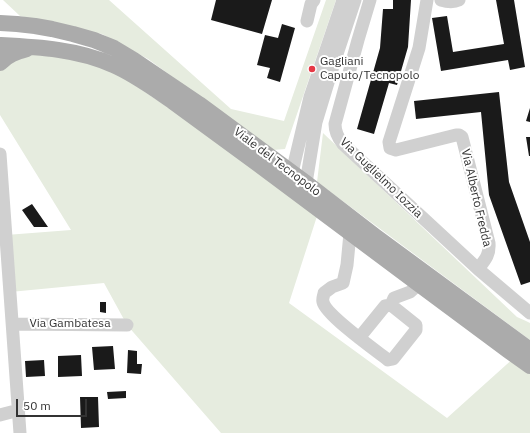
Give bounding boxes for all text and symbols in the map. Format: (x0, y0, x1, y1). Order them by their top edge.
place label: Gagliani Caputo/Tecnopolo (320, 55, 419, 83)
marker: Gagliani Caputo/Tecnopolo (307, 64, 317, 74)
street label: Viale del Tecnopolo (231, 125, 323, 199)
street label: Via Guglielmo Iozzia (337, 135, 425, 221)
street label: Via Alberto Fredda (458, 148, 494, 248)
street label: Via Gambatesa (29, 317, 111, 331)
scale bar (18, 391, 89, 417)
text: 50 m (23, 398, 51, 413)

